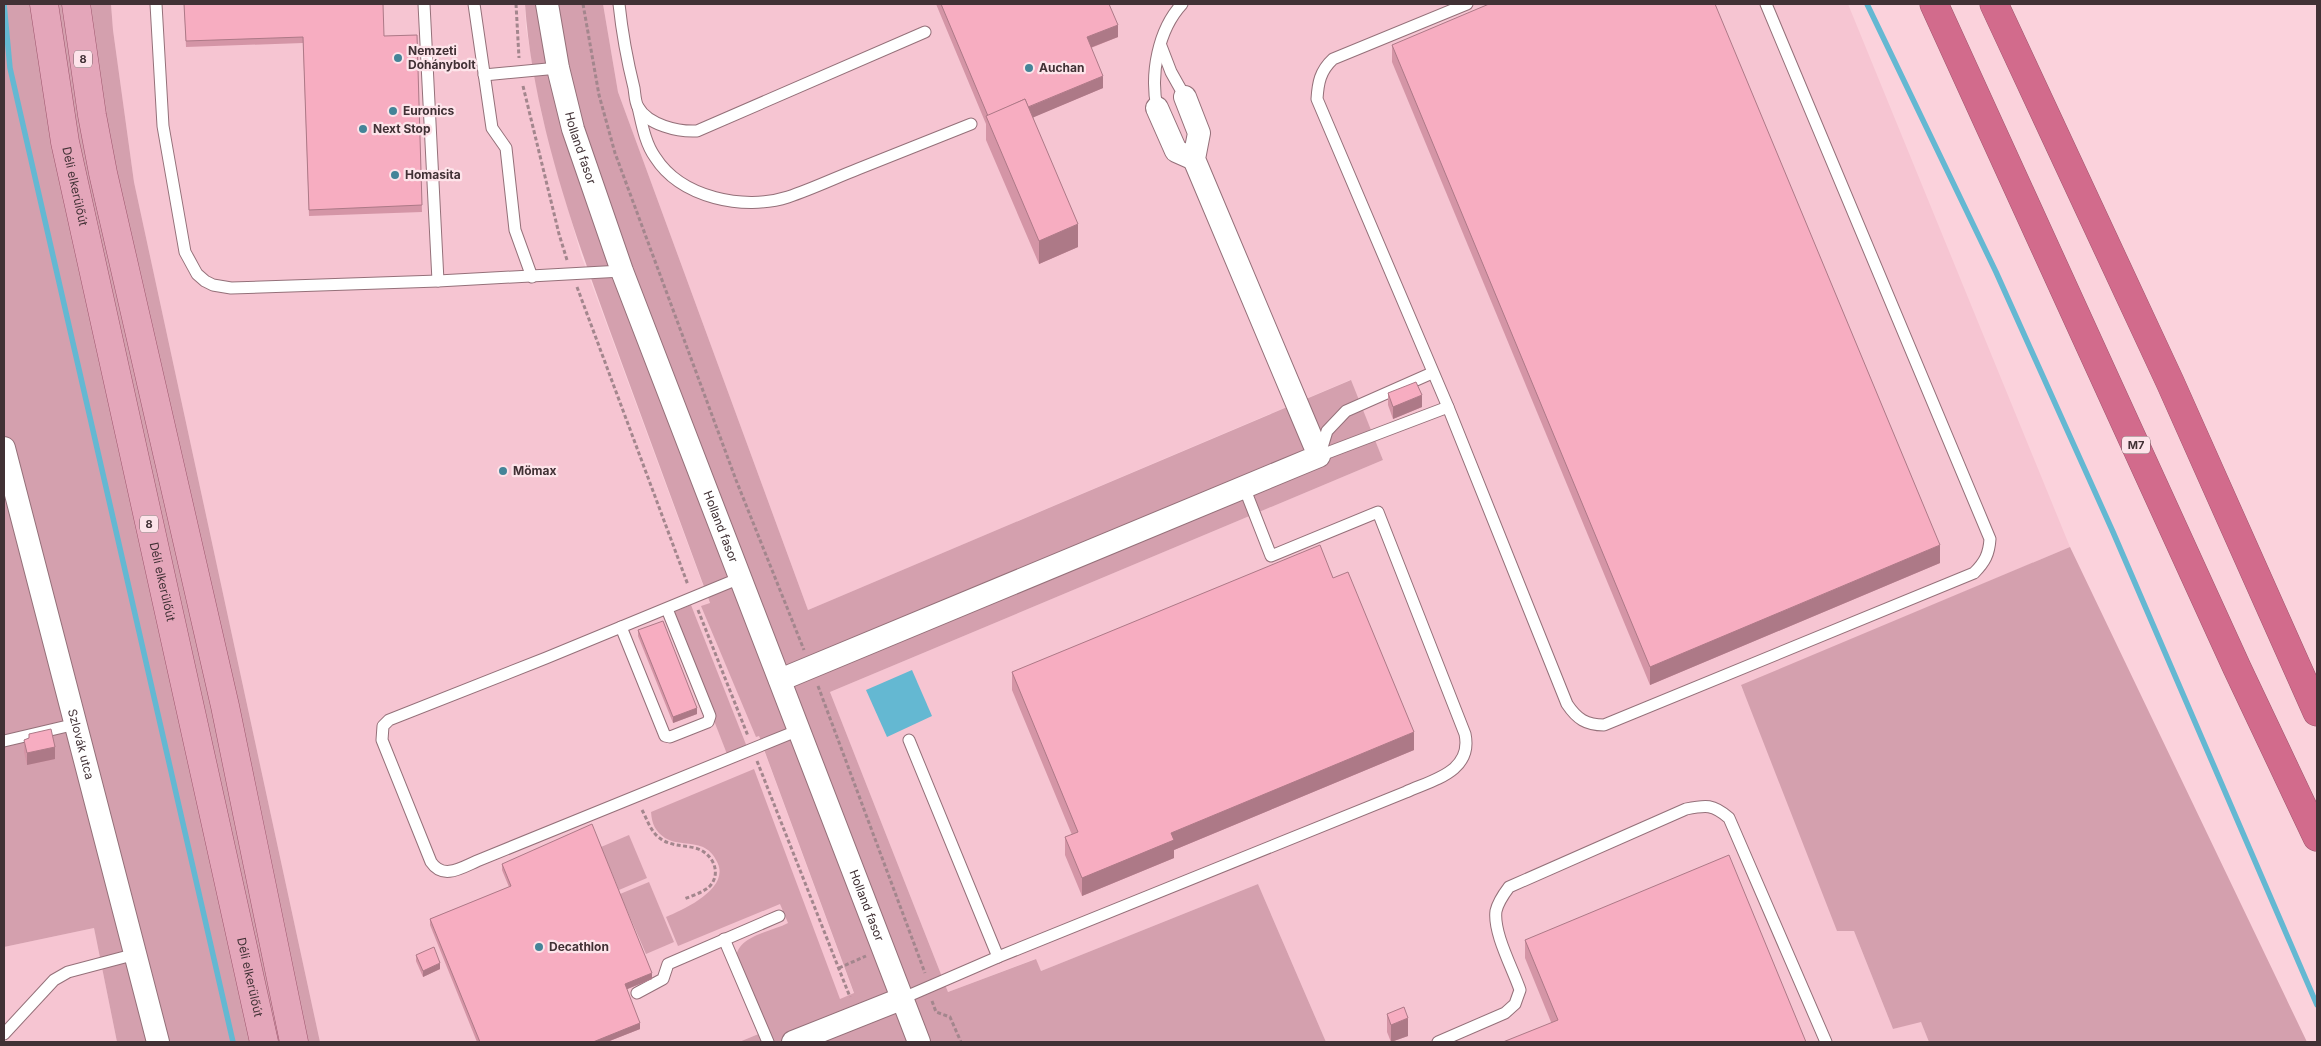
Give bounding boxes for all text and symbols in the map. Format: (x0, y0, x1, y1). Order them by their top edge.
place label: Nemzeti Dohánybolt (408, 43, 476, 72)
road number: 8 (74, 51, 92, 68)
marker: Nemzeti Dohánybolt (392, 52, 404, 64)
place label: Auchan (1039, 60, 1084, 75)
marker: Auchan (1023, 62, 1035, 74)
place label: Euronics (403, 103, 454, 118)
marker: Euronics (387, 105, 399, 117)
street label: Holland fasor (562, 110, 600, 187)
place label: Next Stop (373, 121, 431, 136)
marker: Next Stop (357, 123, 369, 135)
street label: Déli elkerülőút (59, 145, 91, 227)
place label: Homasita (405, 167, 461, 182)
marker: Homasita (389, 169, 401, 181)
road number: M7 (2122, 436, 2150, 454)
place label: Mömax (513, 463, 556, 478)
marker: Mömax (497, 465, 509, 477)
street label: Holland fasor (700, 489, 742, 565)
road number: 8 (140, 516, 158, 532)
street label: Déli elkerülőút (147, 541, 179, 623)
street label: Szlovák utca (65, 707, 98, 781)
street label: Holland fasor (846, 867, 888, 944)
street label: Déli elkerülőút (234, 936, 266, 1018)
place label: Decathlon (549, 939, 609, 954)
marker: Decathlon (533, 941, 545, 953)

